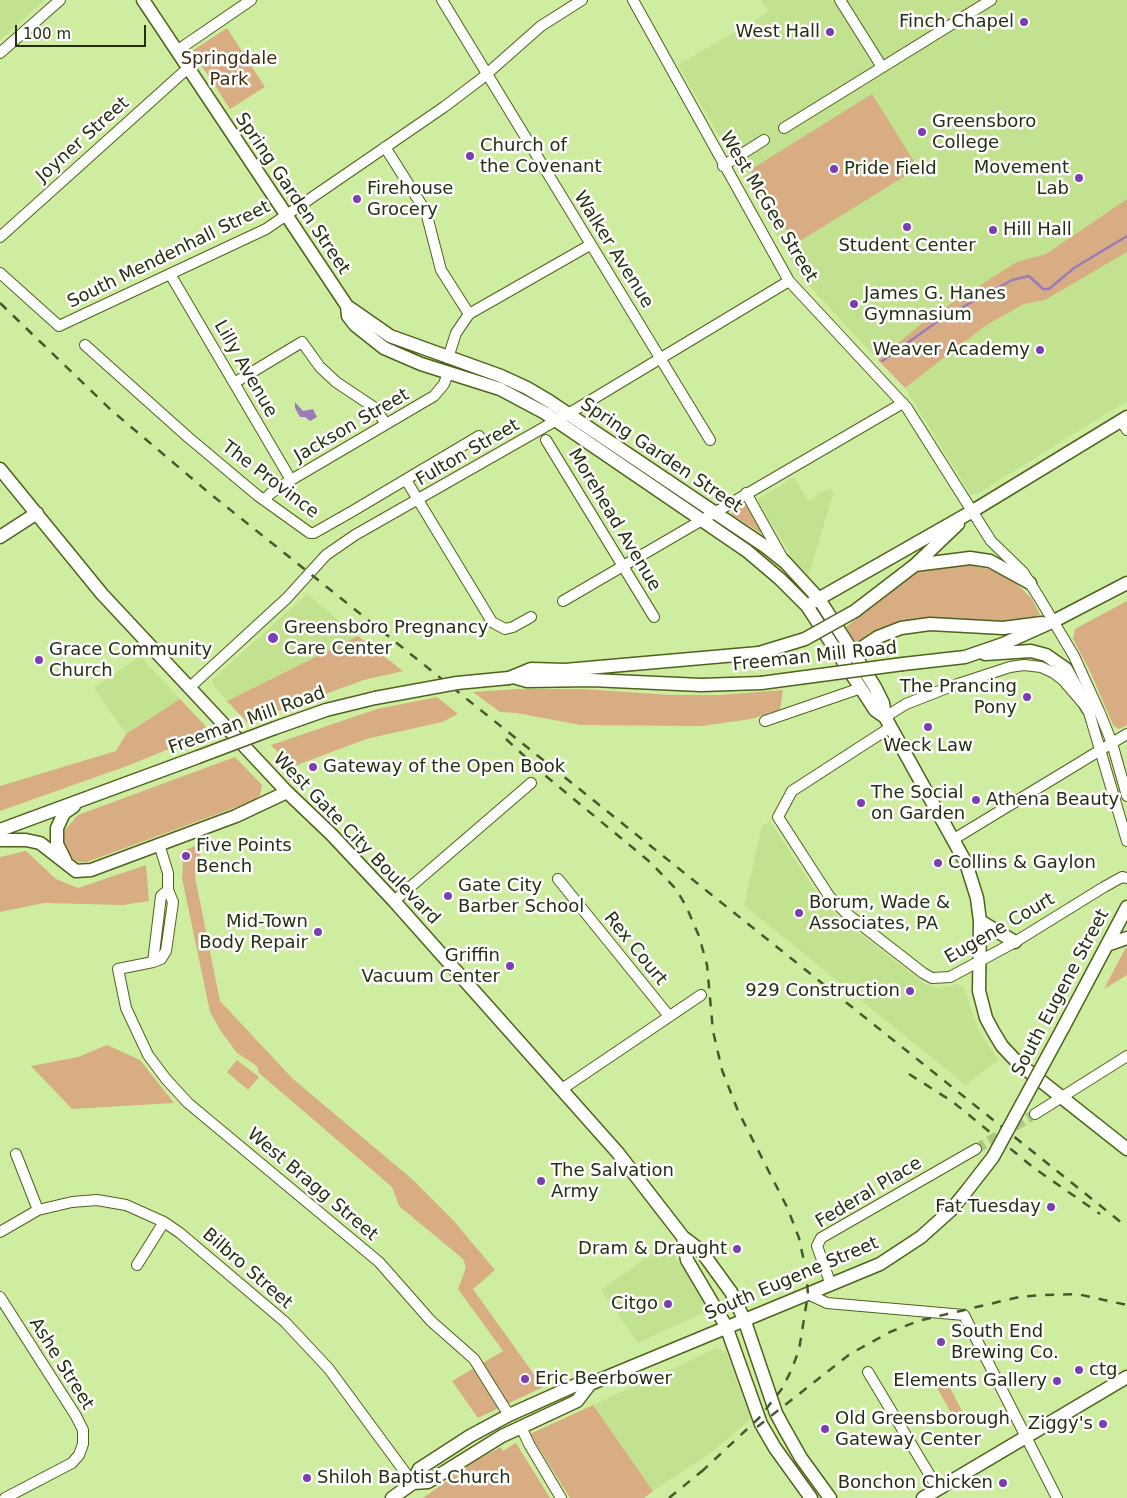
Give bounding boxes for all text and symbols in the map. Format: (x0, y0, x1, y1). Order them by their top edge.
place label: Finch Chapel (899, 11, 1014, 33)
scale bar (18, 15, 149, 47)
marker: Finch Chapel (1018, 16, 1030, 28)
place label: West Hall (735, 21, 820, 43)
text: 100 m (23, 25, 71, 43)
marker: West Hall (824, 26, 836, 38)
park label: Springdale Park (181, 48, 277, 90)
street label: Joyner Street (32, 93, 134, 187)
street label: Spring Garden Street (230, 109, 354, 279)
place label: Greensboro College (932, 111, 1036, 154)
marker: Greensboro College (916, 126, 928, 138)
street label: West McGee Street (714, 128, 822, 286)
place label: Church of the Covenant (480, 135, 601, 178)
marker: Church of the Covenant (464, 150, 476, 162)
place label: Movement Lab (974, 157, 1069, 200)
place label: Pride Field (844, 158, 937, 180)
marker: Pride Field (828, 163, 840, 175)
marker: Movement Lab (1073, 172, 1085, 184)
place label: Firehouse Grocery (367, 178, 453, 220)
street label: Walker Avenue (568, 188, 658, 312)
marker: Firehouse Grocery (351, 193, 363, 205)
street label: South Mendenhall Street (64, 196, 274, 314)
place label: Hill Hall (1003, 219, 1072, 241)
marker: Student Center (901, 221, 913, 233)
marker: Hill Hall (987, 224, 999, 236)
place label: Student Center (838, 235, 976, 257)
place label: James G. Hanes Gymnasium (864, 283, 1006, 326)
marker: James G. Hanes Gymnasium (848, 298, 860, 310)
street label: Lilly Avenue (209, 317, 281, 421)
place label: Weaver Academy (873, 339, 1030, 361)
marker: Weaver Academy (1034, 344, 1046, 356)
street label: Jackson Street (291, 384, 413, 468)
street label: Spring Garden Street (576, 394, 746, 518)
street label: Fulton Street (413, 415, 523, 491)
street label: The Province (217, 437, 323, 523)
street label: Morehead Avenue (563, 445, 665, 595)
place label: Greensboro Pregnancy Care Center (284, 617, 489, 660)
marker: Greensboro Pregnancy Care Center (266, 631, 280, 645)
street label: Freeman Mill Road (732, 638, 898, 676)
place label: Grace Community Church (49, 639, 212, 682)
marker: Grace Community Church (33, 654, 45, 666)
place label: The Prancing Pony (900, 676, 1017, 719)
street label: Freeman Mill Road (166, 683, 328, 759)
marker: The Prancing Pony (1021, 691, 1033, 703)
marker: Weck Law (922, 721, 934, 733)
place label: Weck Law (883, 735, 973, 757)
street label: West Gate City Boulevard (268, 748, 444, 930)
place label: Gateway of the Open Book (323, 756, 565, 778)
marker: Gateway of the Open Book (307, 761, 319, 773)
place label: The Social on Garden (871, 782, 965, 824)
place label: Athena Beauty (986, 789, 1119, 811)
marker: Athena Beauty (970, 794, 982, 806)
marker: The Social on Garden (855, 797, 867, 809)
place label: Five Points Bench (196, 835, 292, 878)
marker: Five Points Bench (180, 850, 192, 862)
place label: Collins & Gaylon (948, 852, 1096, 874)
marker: Collins & Gaylon (932, 857, 944, 869)
place label: Gate City Barber School (458, 875, 584, 918)
street label: Eugene Court (941, 889, 1059, 969)
marker: Gate City Barber School (442, 890, 454, 902)
place label: Borum, Wade & Associates, PA (809, 892, 950, 934)
street label: South Eugene Street (1008, 906, 1114, 1080)
marker: Borum, Wade & Associates, PA (793, 907, 805, 919)
street label: Rex Court (599, 908, 671, 990)
place label: Mid-Town Body Repair (199, 911, 308, 954)
marker: Mid-Town Body Repair (312, 926, 324, 938)
place label: Griffin Vacuum Center (362, 945, 500, 988)
marker: Griffin Vacuum Center (504, 960, 516, 972)
place label: 929 Construction (745, 980, 900, 1002)
marker: 929 Construction (904, 985, 916, 997)
street label: West Bragg Street (242, 1124, 382, 1246)
street label: Federal Place (812, 1153, 926, 1233)
place label: The Salvation Army (551, 1160, 674, 1202)
marker: The Salvation Army (535, 1175, 547, 1187)
place label: Fat Tuesday (935, 1196, 1041, 1218)
marker: Fat Tuesday (1045, 1201, 1057, 1213)
street label: Bilbro Street (198, 1224, 296, 1314)
street label: South Eugene Street (702, 1233, 882, 1325)
place label: Dram & Draught (578, 1238, 727, 1260)
marker: Dram & Draught (731, 1243, 743, 1255)
place label: Citgo (611, 1293, 658, 1315)
marker: Citgo (662, 1298, 674, 1310)
street label: Ashe Street (24, 1314, 98, 1414)
place label: South End Brewing Co. (951, 1321, 1059, 1364)
marker: South End Brewing Co. (935, 1336, 947, 1348)
place label: ctg (1089, 1359, 1117, 1381)
marker: ctg (1073, 1364, 1085, 1376)
place label: Eric Beerbower (535, 1368, 672, 1390)
place label: Elements Gallery (893, 1370, 1047, 1392)
marker: Eric Beerbower (519, 1373, 531, 1385)
marker: Elements Gallery (1051, 1375, 1063, 1387)
place label: Old Greensborough Gateway Center (835, 1408, 1010, 1450)
place label: Ziggy's (1028, 1413, 1093, 1435)
marker: Ziggy's (1097, 1418, 1109, 1430)
marker: Old Greensborough Gateway Center (819, 1423, 831, 1435)
place label: Shiloh Baptist Church (317, 1467, 511, 1489)
marker: Shiloh Baptist Church (301, 1472, 313, 1484)
place label: Bonchon Chicken (838, 1472, 993, 1494)
marker: Bonchon Chicken (997, 1477, 1009, 1489)

